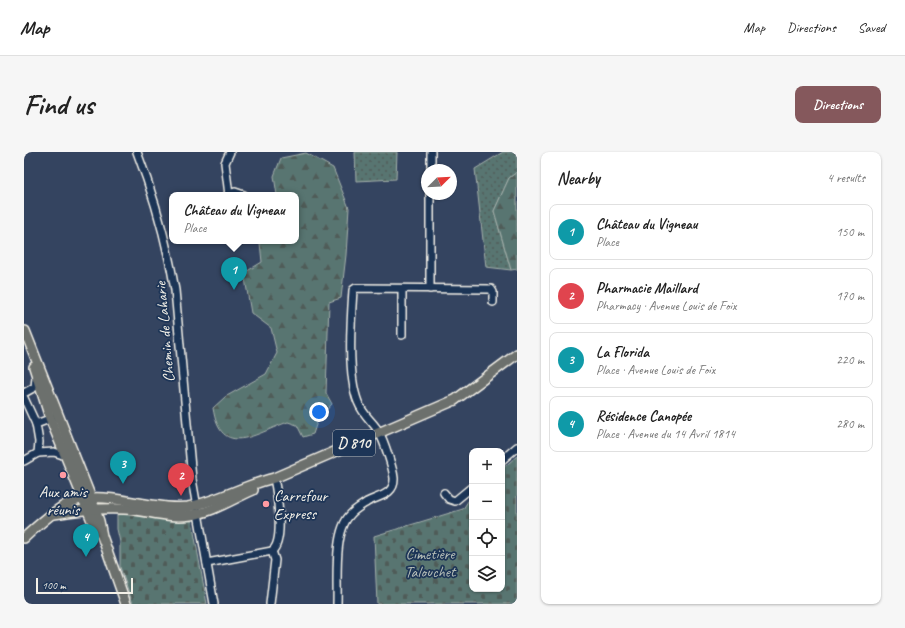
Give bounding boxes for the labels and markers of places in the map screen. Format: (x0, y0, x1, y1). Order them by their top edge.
pin: 1 (221, 257, 247, 290)
pin: 3 (110, 451, 136, 484)
pin: 2 (168, 463, 194, 496)
marker: Aux amis réunis (58, 470, 68, 480)
place label: Aux amis réunis (39, 482, 89, 520)
place label: Carrefour Express (274, 486, 329, 524)
marker: Carrefour Express (261, 499, 271, 509)
pin: 4 (73, 524, 99, 557)

